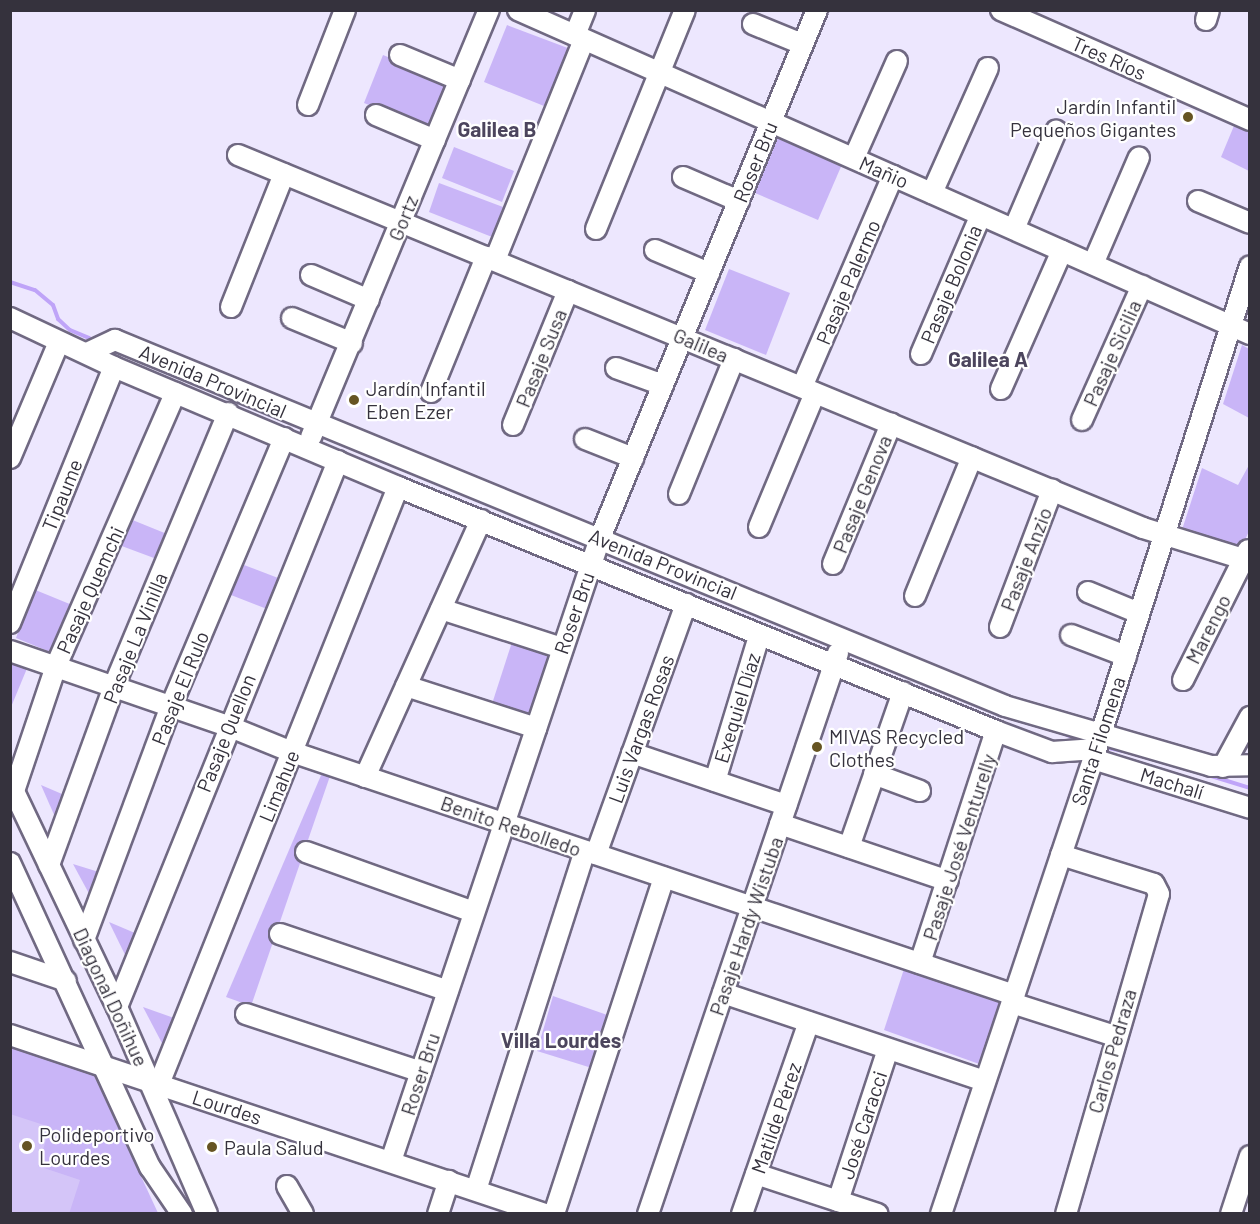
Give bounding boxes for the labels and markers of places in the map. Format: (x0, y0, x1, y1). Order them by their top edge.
place label: Jardín Infantil Pequeños Gigantes (1010, 94, 1176, 141)
marker: Jardín Infantil Pequeños Gigantes (1181, 110, 1195, 124)
place label: Jardín Infantil Eben Ezer (366, 376, 486, 423)
marker: Jardín Infantil Eben Ezer (347, 393, 361, 407)
place label: MIVAS Recycled Clothes (829, 724, 964, 771)
marker: MIVAS Recycled Clothes (810, 740, 824, 754)
place label: Polideportivo Lourdes (39, 1122, 154, 1169)
place label: Paula Salud (224, 1135, 324, 1159)
marker: Polideportivo Lourdes (20, 1139, 34, 1153)
marker: Paula Salud (205, 1140, 219, 1154)

